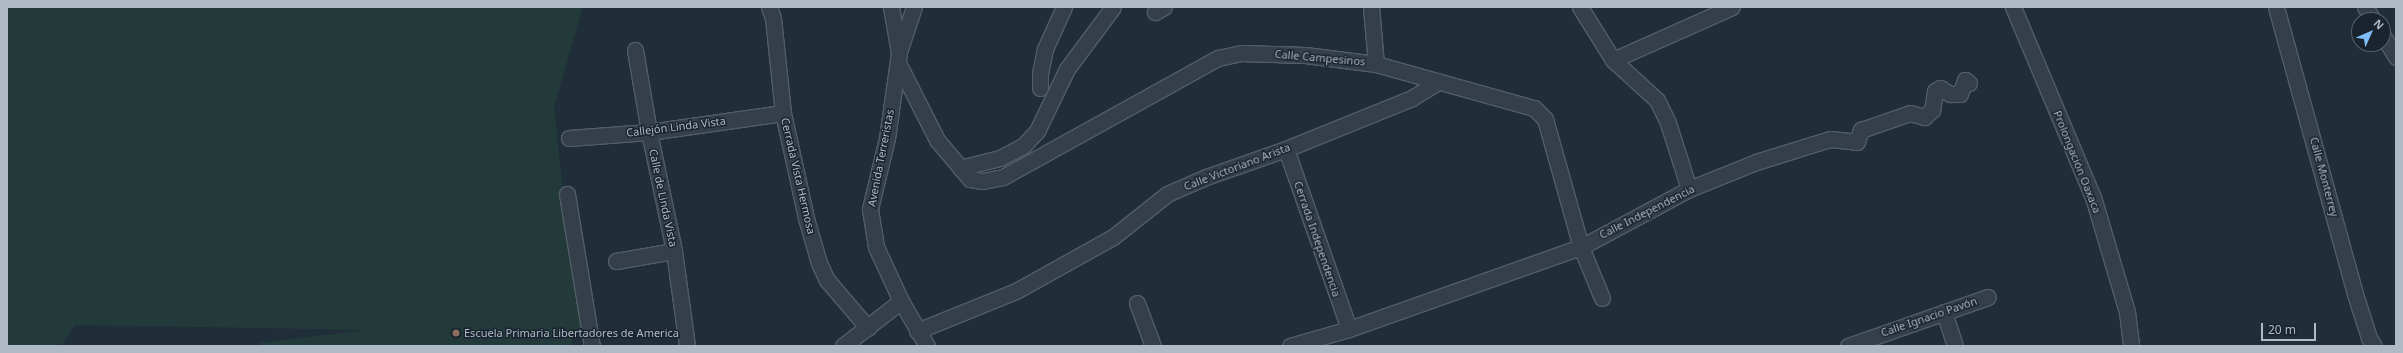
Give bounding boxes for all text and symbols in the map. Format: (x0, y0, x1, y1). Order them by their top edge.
north arrow (2351, 12, 2391, 52)
text: N (2371, 15, 2388, 32)
street label: Calle Campesinos (1274, 47, 1366, 69)
street label: Avenida Terreristas (865, 108, 897, 208)
street label: Prolongación Oaxaca (2050, 109, 2104, 215)
street label: Callejón Linda Vista (625, 114, 727, 140)
street label: Cerrada Vista Hermosa (778, 117, 818, 235)
street label: Calle Monterrey (2307, 136, 2341, 218)
street label: Calle Victoriano Arista (1182, 141, 1292, 193)
street label: Calle de Linda Vista (646, 148, 680, 248)
street label: Cerrada Independencia (1291, 180, 1343, 298)
street label: Calle Independencia (1597, 182, 1697, 242)
street label: Calle Ignacio Pavón (1879, 294, 1979, 340)
scale bar (2263, 315, 2318, 341)
text: 20 m (2268, 321, 2296, 338)
place label: Escuela Primaria Libertadores de America (464, 326, 679, 340)
marker: Escuela Primaria Libertadores de America (451, 328, 461, 338)

